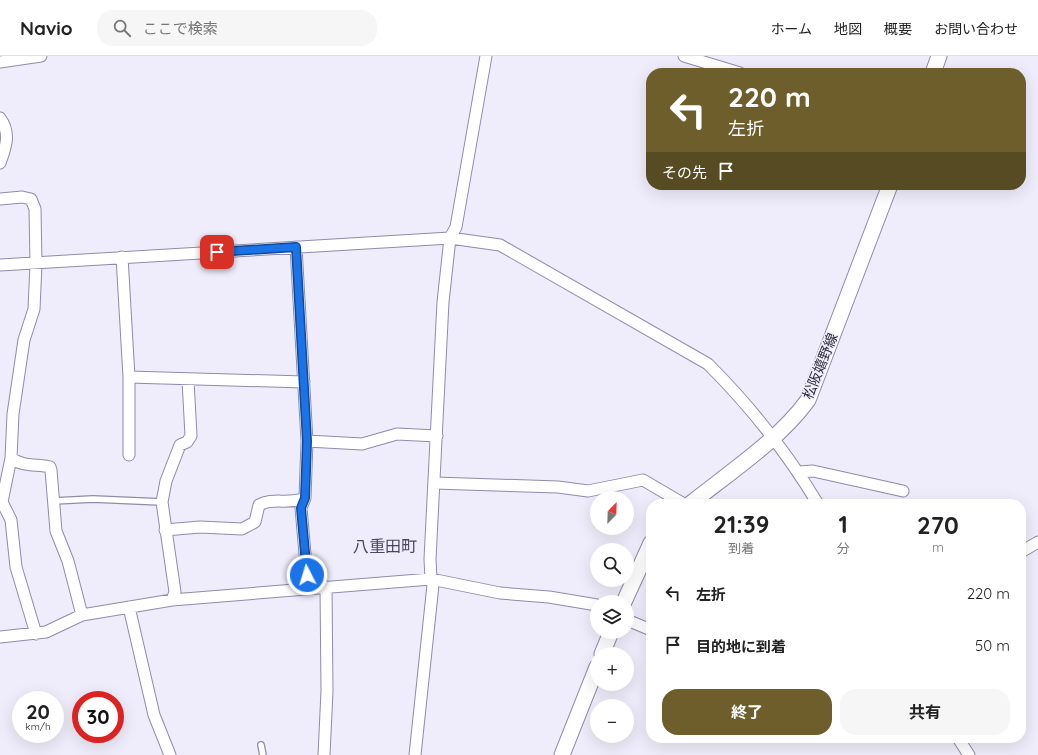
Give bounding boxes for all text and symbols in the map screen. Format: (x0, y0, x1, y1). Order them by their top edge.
search box (97, 10, 377, 46)
text: Navio (20, 16, 73, 40)
icon: search (111, 17, 133, 39)
text: ここで検索 (143, 19, 218, 38)
text: ホーム (770, 20, 812, 38)
text: 地図 (834, 20, 862, 38)
text: 概要 (884, 20, 912, 38)
text: お問い合わせ (934, 20, 1018, 38)
text: 220 m (728, 79, 811, 114)
icon: left (662, 84, 714, 136)
text: 左折 (728, 117, 764, 140)
icon: arrive (715, 160, 737, 182)
text: その先 (662, 163, 707, 182)
pin (200, 235, 234, 269)
icon: arrive (206, 241, 228, 263)
street label: 松阪嬉野線 (799, 330, 841, 402)
north arrow (590, 491, 634, 535)
map controls (590, 491, 634, 743)
text: 21:39 (713, 509, 769, 539)
text: 1 (839, 509, 848, 539)
text: 270 (917, 510, 959, 540)
district label: 八重田町 (353, 536, 417, 556)
text: m (932, 539, 944, 555)
text: 到着 (728, 540, 754, 556)
text: 分 (837, 540, 850, 556)
button: search (590, 543, 634, 587)
position arrow (286, 554, 328, 596)
icon: left (662, 582, 684, 604)
text: 220 m (967, 584, 1010, 603)
text: 左折 (696, 585, 726, 604)
button: layers (590, 595, 634, 639)
icon: arrive (662, 634, 684, 656)
text: 50 m (975, 636, 1010, 655)
text: 目的地に到着 (696, 637, 786, 656)
button: + (590, 647, 634, 691)
button: 終了 (662, 689, 832, 735)
button: 共有 (840, 689, 1010, 735)
speed limit sign: 30 (72, 691, 124, 743)
text: 20 (26, 699, 50, 724)
button: − (590, 699, 634, 743)
text: km/h (25, 720, 51, 733)

